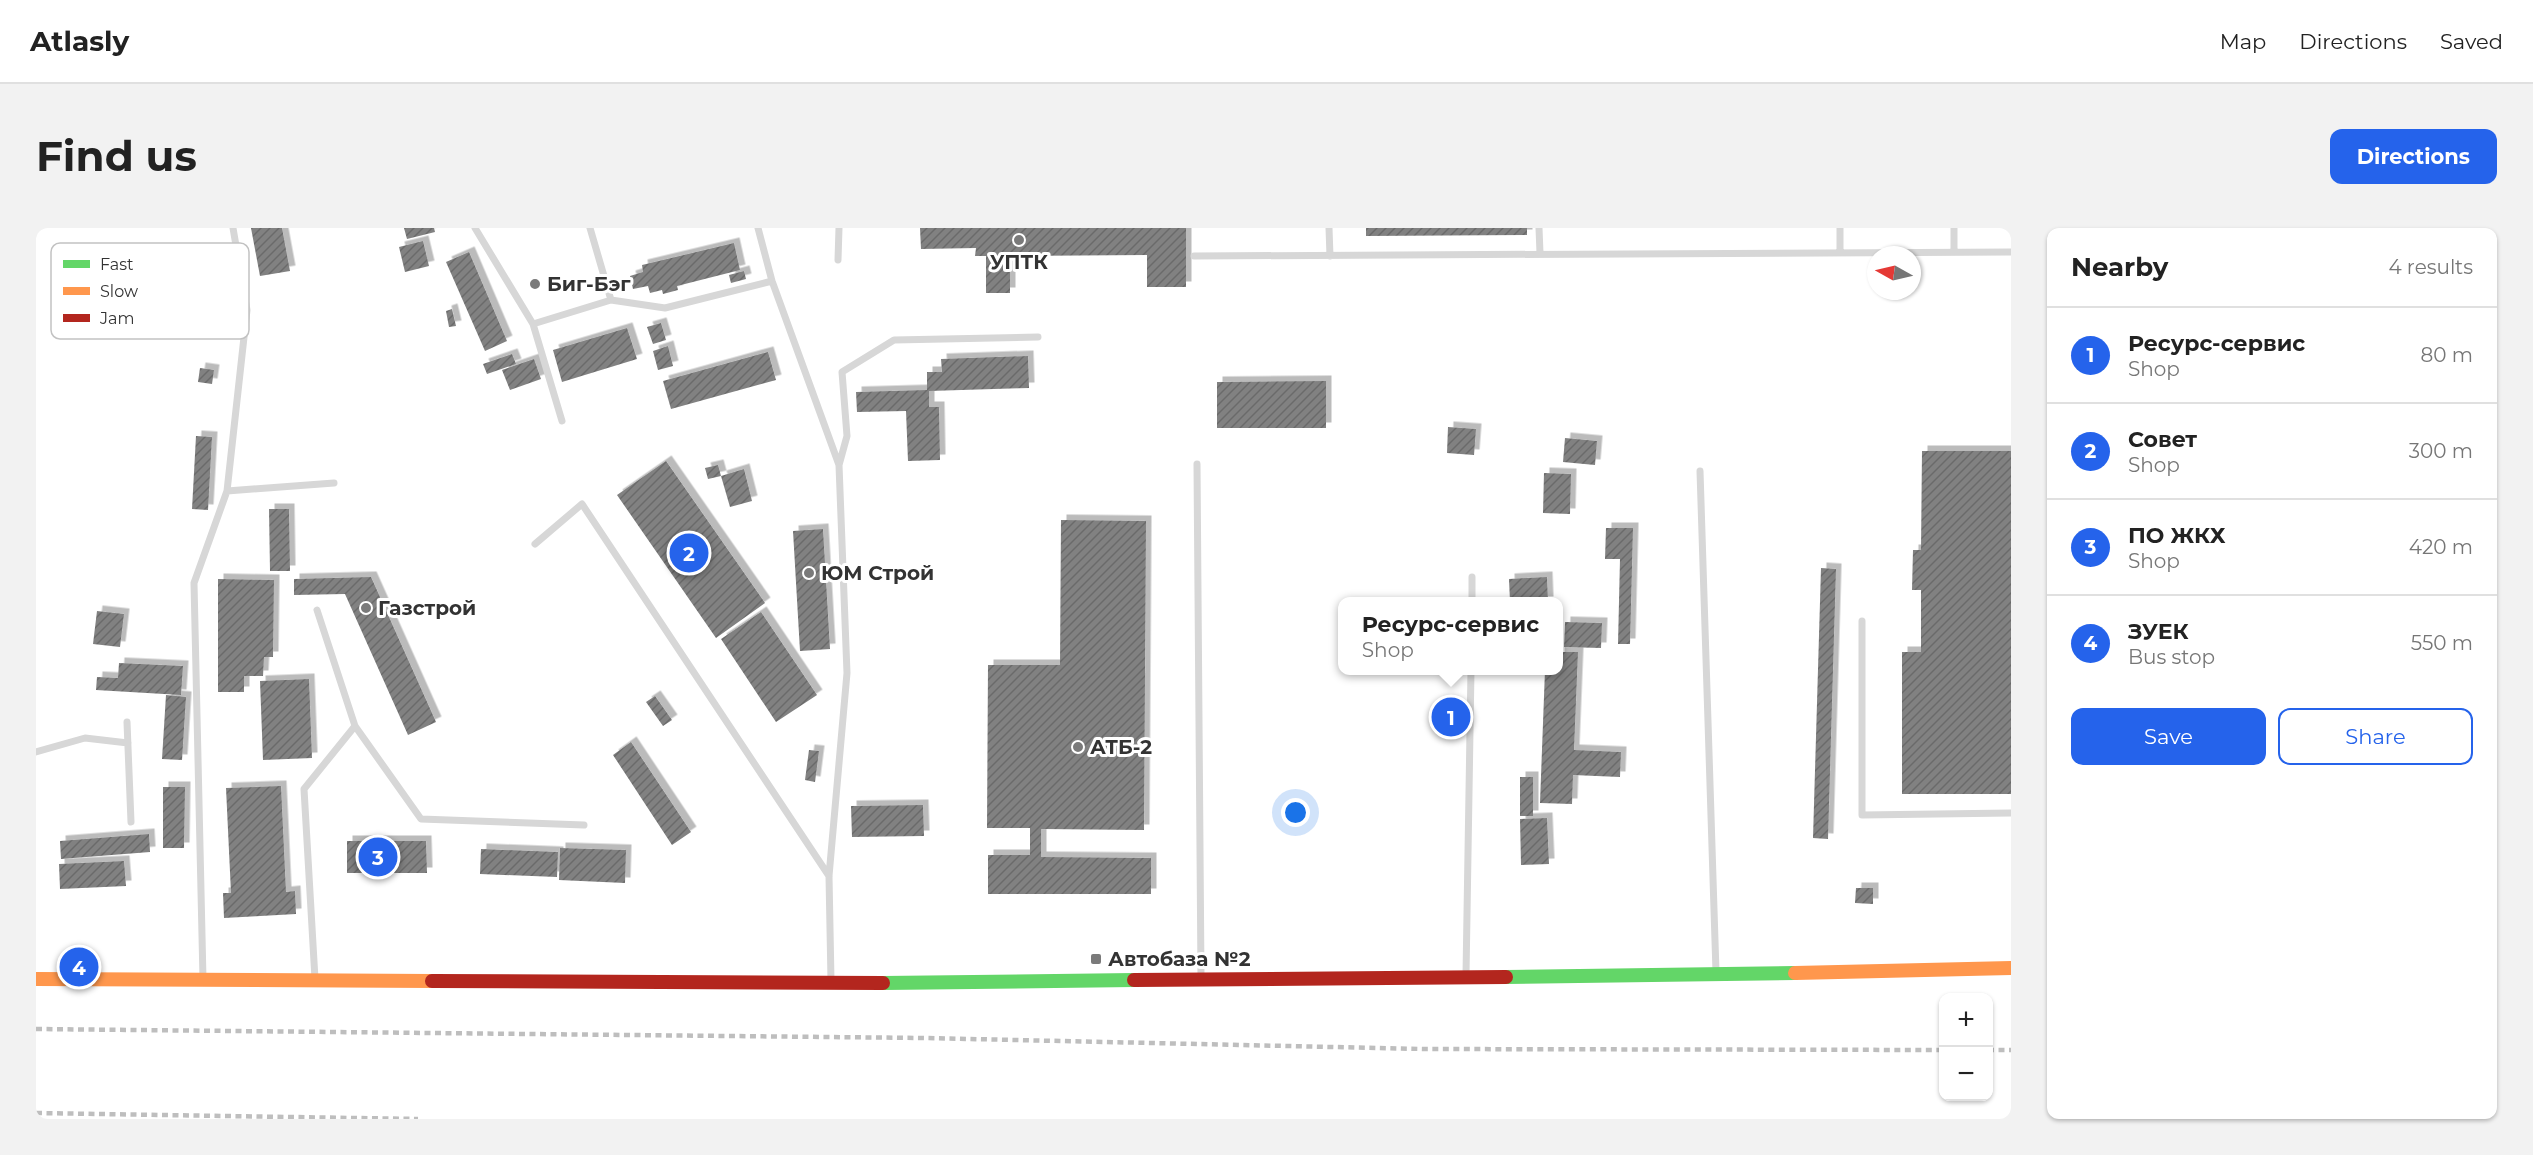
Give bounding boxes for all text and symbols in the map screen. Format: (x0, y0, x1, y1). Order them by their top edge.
text: Atlasly (30, 24, 129, 58)
text: Map (2220, 29, 2266, 54)
text: Directions (2299, 29, 2407, 54)
text: Saved (2440, 29, 2503, 54)
button: Directions (2330, 129, 2497, 184)
text: Find us (36, 130, 197, 182)
marker: УПТК (1012, 233, 1026, 247)
legend (51, 243, 249, 339)
north arrow (1867, 246, 1921, 300)
place label: УПТК (990, 250, 1048, 274)
text: Nearby (2071, 251, 2168, 283)
text: Fast (100, 255, 134, 274)
text: 4 results (2388, 255, 2473, 279)
place label: Биг-Бэг (547, 272, 631, 296)
marker: Биг-Бэг (528, 277, 542, 291)
text: Slow (100, 282, 138, 301)
text: Jam (99, 309, 134, 328)
text: Ресурс-сервис (2128, 330, 2305, 357)
text: 1 (2087, 343, 2094, 367)
text: 80 m (2421, 343, 2473, 367)
text: Shop (2128, 357, 2180, 381)
text: Совет (2128, 426, 2197, 453)
text: 2 (2085, 439, 2096, 463)
text: 300 m (2409, 439, 2473, 463)
text: Shop (2128, 453, 2180, 477)
text: ПО ЖКХ (2128, 522, 2226, 549)
pin: 2 (670, 530, 708, 576)
text: 3 (2085, 535, 2096, 559)
text: 420 m (2409, 535, 2473, 559)
text: Shop (2128, 549, 2180, 573)
place label: ЮМ Строй (821, 561, 934, 585)
marker: ЮМ Строй (802, 566, 816, 580)
place label: Газстрой (378, 596, 476, 620)
popup (1338, 597, 1563, 675)
marker: Газстрой (359, 601, 373, 615)
text: Ресурс-сервис (1362, 611, 1539, 638)
text: ЗУЕК (2128, 618, 2189, 645)
text: 4 (2084, 631, 2097, 655)
text: 550 m (2411, 631, 2473, 655)
text: Shop (1362, 638, 1414, 662)
text: Bus stop (2128, 645, 2215, 669)
pin: 1 (1432, 694, 1470, 740)
button: Save (2071, 708, 2266, 765)
button: Share (2278, 708, 2473, 765)
place label: АТБ-2 (1090, 735, 1152, 759)
marker: АТБ-2 (1071, 740, 1085, 754)
your location (1281, 798, 1310, 827)
pin: 3 (358, 834, 398, 880)
pin: 4 (60, 944, 99, 990)
place label: Автобаза №2 (1108, 947, 1251, 971)
marker: Автобаза №2 (1089, 952, 1103, 966)
map controls (1939, 993, 1993, 1101)
button: + (1939, 993, 1993, 1047)
button: − (1939, 1047, 1993, 1101)

